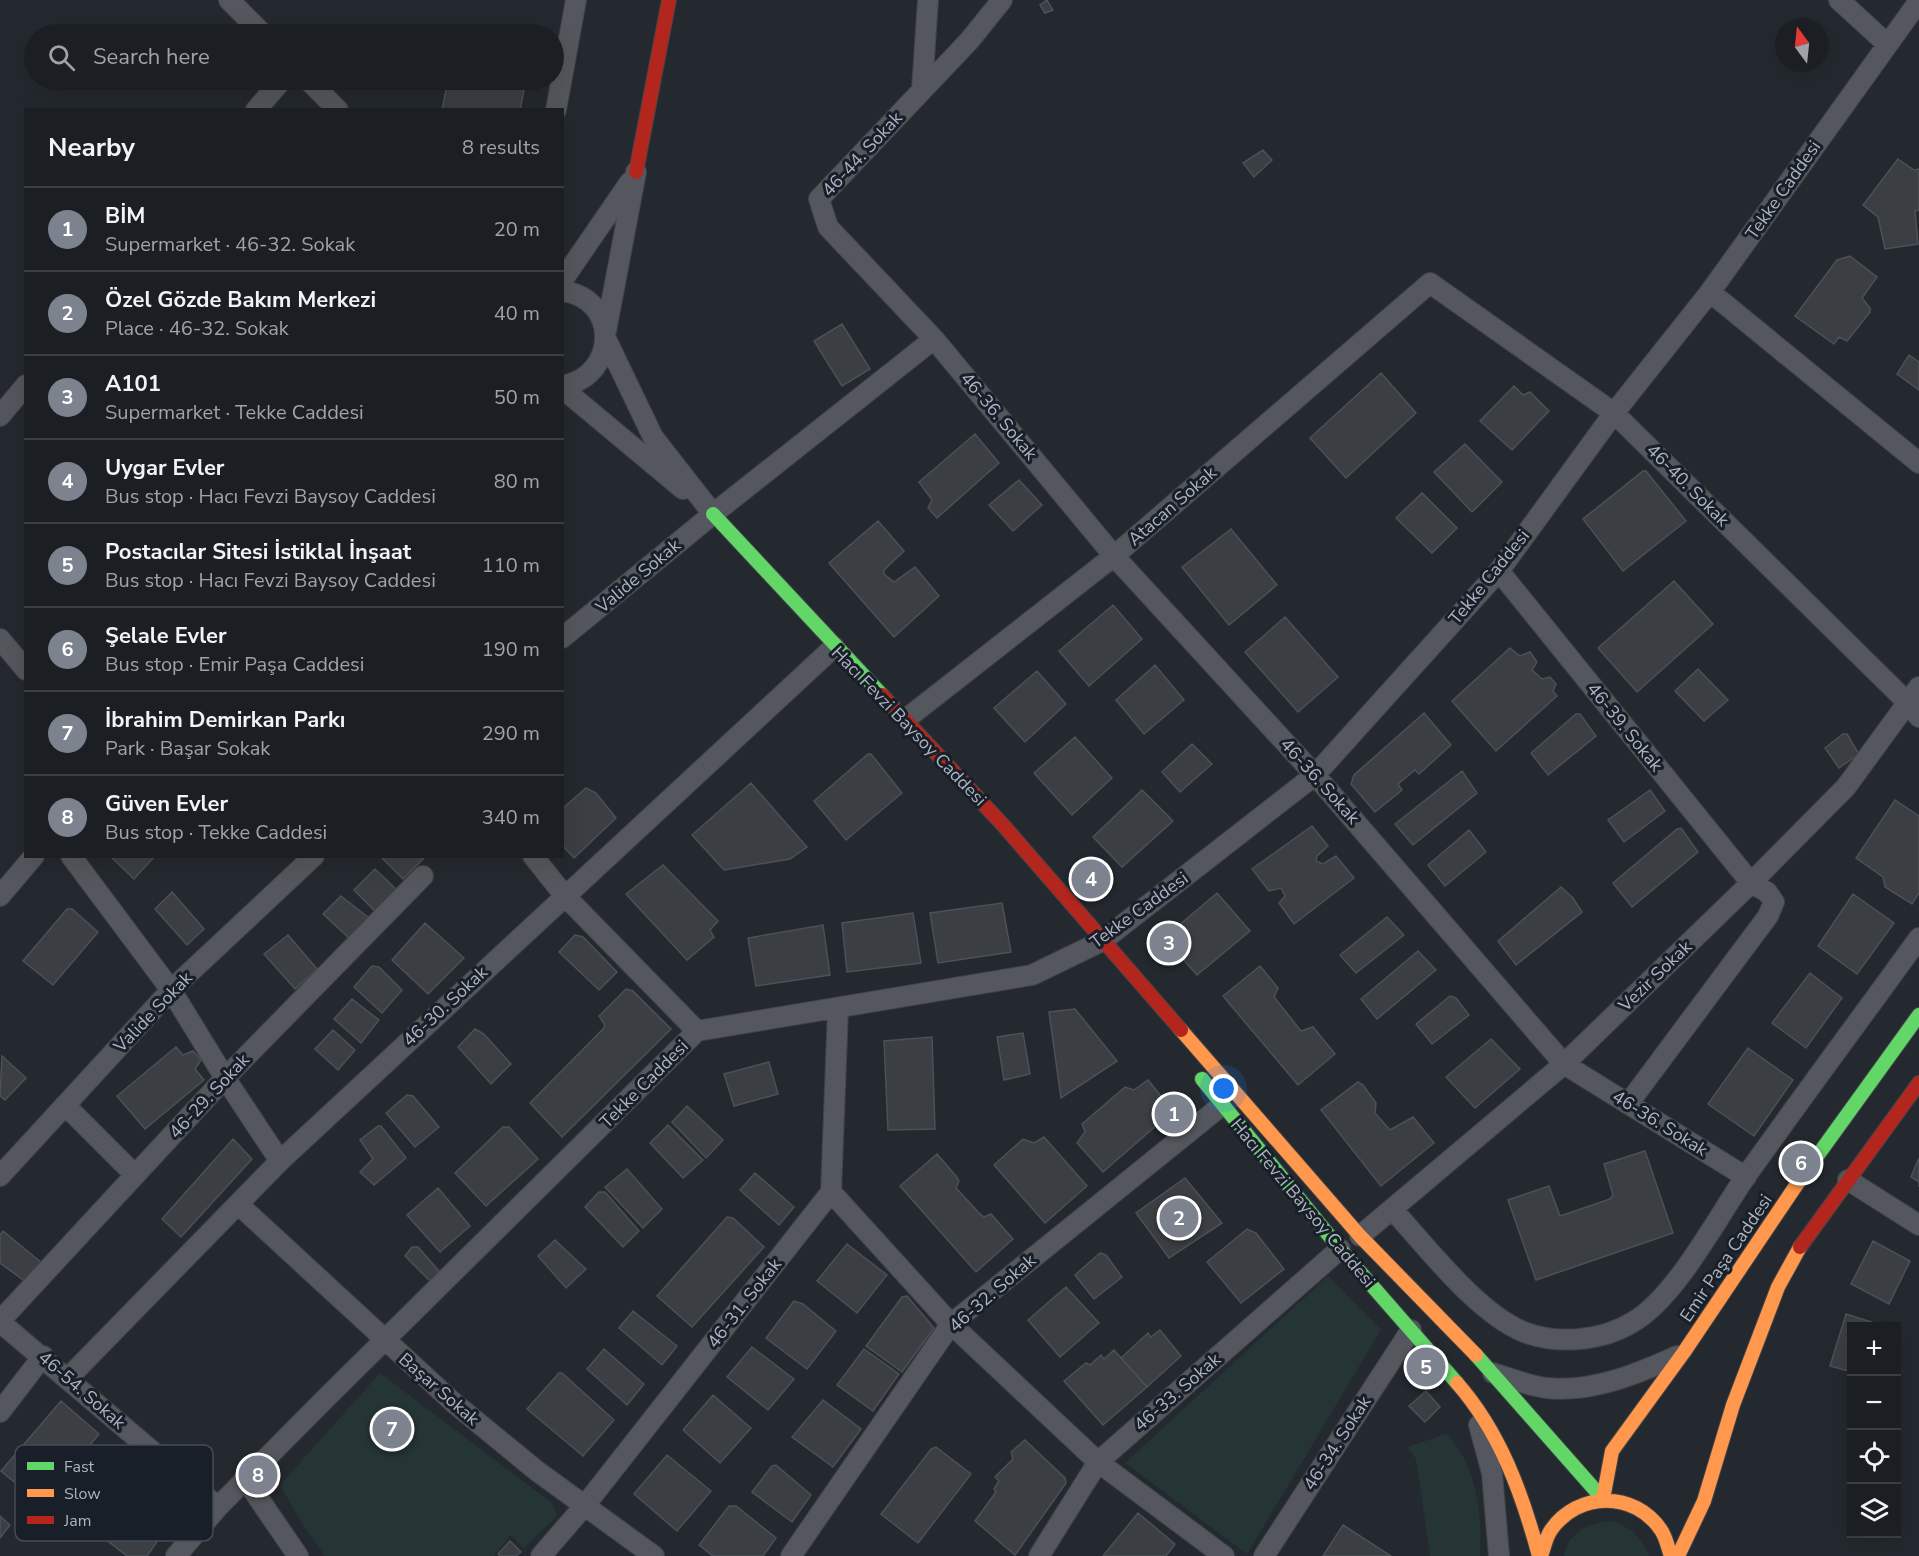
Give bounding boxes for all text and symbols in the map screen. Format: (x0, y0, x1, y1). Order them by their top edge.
north arrow (1775, 18, 1829, 72)
search box (24, 24, 564, 90)
icon: search (45, 41, 78, 74)
text: Search here (93, 42, 210, 72)
street label: 46-44. Sokak (816, 106, 908, 202)
text: Nearby (48, 130, 135, 165)
text: 8 results (462, 134, 540, 161)
street label: Tekke Caddesi (1740, 136, 1826, 244)
text: BİM (105, 201, 145, 231)
text: 1 (62, 216, 74, 243)
text: 20 m (494, 216, 540, 243)
text: Supermarket · 46-32. Sokak (105, 231, 355, 258)
text: Özel Gözde Bakım Merkezi (105, 285, 376, 315)
text: 2 (62, 300, 74, 327)
text: 40 m (494, 300, 540, 327)
text: Place · 46-32. Sokak (105, 315, 289, 342)
street label: 46-36. Sokak (955, 367, 1044, 466)
text: A101 (105, 369, 161, 399)
text: 3 (62, 384, 74, 411)
text: 50 m (494, 384, 540, 411)
text: Supermarket · Tekke Caddesi (105, 399, 364, 426)
street label: 46-40. Sokak (1641, 438, 1735, 532)
text: Uygar Evler (105, 453, 224, 483)
street label: Atacan Sokak (1123, 460, 1222, 551)
text: 4 (62, 468, 74, 495)
text: 80 m (494, 468, 540, 495)
text: Bus stop · Hacı Fevzi Baysoy Caddesi (105, 483, 436, 510)
street label: Tekke Caddesi (1443, 524, 1535, 630)
street label: Valide Sokak (590, 533, 686, 619)
text: Postacılar Sitesi İstiklal İnşaat (105, 537, 411, 567)
text: 5 (62, 552, 74, 579)
text: 110 m (482, 552, 540, 579)
text: Bus stop · Hacı Fevzi Baysoy Caddesi (105, 567, 436, 594)
text: Şelale Evler (105, 621, 227, 651)
text: 6 (62, 636, 74, 663)
text: 190 m (482, 636, 540, 663)
street label: Hacı Fevzi Baysoy Caddesi (826, 641, 992, 811)
text: Bus stop · Emir Paşa Caddesi (105, 651, 364, 678)
street label: 46-39. Sokak (1582, 677, 1669, 777)
text: İbrahim Demirkan Parkı (105, 705, 345, 735)
text: 7 (62, 720, 74, 747)
text: 290 m (482, 720, 540, 747)
street label: 46-36. Sokak (1275, 733, 1366, 830)
text: Park · Başar Sokak (105, 735, 270, 762)
text: Güven Evler (105, 789, 228, 819)
text: 8 (62, 804, 74, 831)
text: 340 m (482, 804, 540, 831)
text: Bus stop · Tekke Caddesi (105, 819, 327, 846)
pin: 4 (1072, 856, 1110, 902)
street label: Tekke Caddesi (1085, 866, 1193, 954)
pin: 3 (1150, 920, 1188, 966)
street label: Vezir Sokak (1612, 934, 1697, 1018)
street label: 46-30. Sokak (397, 960, 493, 1052)
street label: Valide Sokak (108, 966, 198, 1058)
street label: Tekke Caddesi (595, 1035, 693, 1133)
street label: 46-29. Sokak (163, 1048, 255, 1144)
your location (1209, 1074, 1238, 1103)
street label: 46-36. Sokak (1608, 1084, 1713, 1162)
pin: 1 (1154, 1092, 1194, 1136)
street label: Hacı Fevzi Baysoy Caddesi (1225, 1114, 1381, 1292)
pin: 6 (1782, 1140, 1820, 1186)
street label: Emir Paşa Caddesi (1674, 1189, 1778, 1327)
pin: 2 (1160, 1196, 1198, 1240)
street label: 46-32. Sokak (943, 1248, 1041, 1338)
street label: 46-31. Sokak (701, 1252, 787, 1353)
map controls (1847, 1322, 1901, 1538)
button: + (1847, 1322, 1901, 1376)
pin: 5 (1406, 1344, 1446, 1390)
street label: 46-54. Sokak (33, 1345, 131, 1435)
street label: Başar Sokak (394, 1347, 485, 1431)
street label: 46-33. Sokak (1128, 1347, 1226, 1437)
button: − (1847, 1376, 1901, 1430)
street label: 46-34. Sokak (1297, 1390, 1377, 1495)
pin: 7 (372, 1406, 412, 1452)
button: locate (1847, 1430, 1901, 1484)
legend (15, 1445, 213, 1541)
pin: 8 (238, 1452, 278, 1498)
text: Fast (64, 1456, 95, 1478)
text: Slow (64, 1483, 101, 1505)
button: layers (1847, 1484, 1901, 1538)
text: Jam (63, 1510, 91, 1532)

